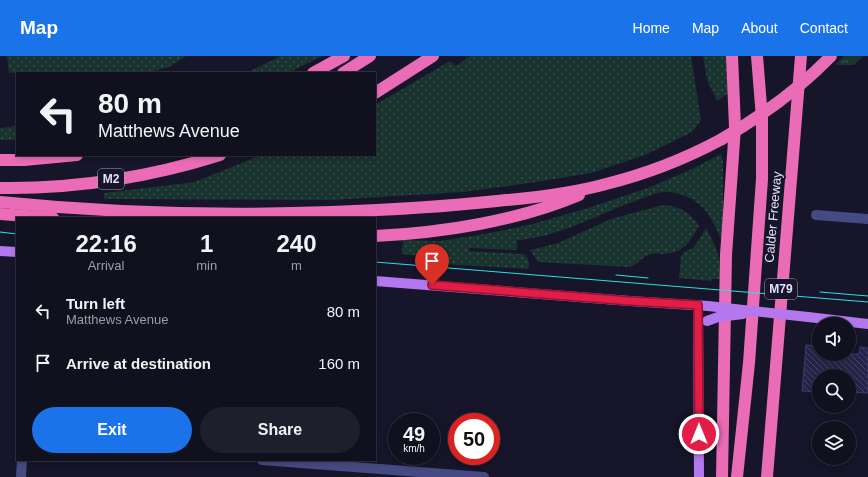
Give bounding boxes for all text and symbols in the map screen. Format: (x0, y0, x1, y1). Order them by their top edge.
text: Map (20, 17, 58, 38)
text: Home (633, 20, 670, 36)
text: Map (692, 20, 719, 36)
text: About (741, 20, 778, 36)
text: Contact (800, 20, 848, 36)
icon: left (32, 88, 84, 140)
text: 80 m (98, 88, 162, 119)
text: Matthews Avenue (98, 121, 240, 141)
road number: M2 (98, 169, 124, 189)
street label: Calder Freeway (762, 170, 785, 263)
text: 22:16 (75, 230, 137, 257)
text: 1 (200, 230, 213, 257)
text: 240 (277, 230, 317, 257)
pin (415, 244, 449, 285)
icon: arrive (421, 250, 443, 272)
text: Arrival (88, 258, 125, 273)
text: min (196, 258, 217, 273)
text: m (291, 258, 302, 273)
road number: M79 (765, 279, 797, 299)
text: Turn left (66, 295, 125, 312)
icon: left (32, 300, 54, 322)
text: 80 m (327, 303, 360, 320)
text: Matthews Avenue (66, 312, 168, 327)
map controls (812, 317, 856, 465)
button: sound (812, 317, 856, 361)
icon: arrive (32, 352, 54, 374)
text: Arrive at destination (66, 355, 211, 372)
text: 160 m (318, 355, 360, 372)
button: search (812, 369, 856, 413)
button: Exit (32, 407, 192, 453)
button: Share (200, 407, 360, 453)
speed limit sign: 50 (448, 413, 500, 465)
position arrow (678, 413, 720, 455)
button: layers (812, 421, 856, 465)
text: 49 (403, 423, 425, 445)
text: km/h (403, 443, 425, 454)

